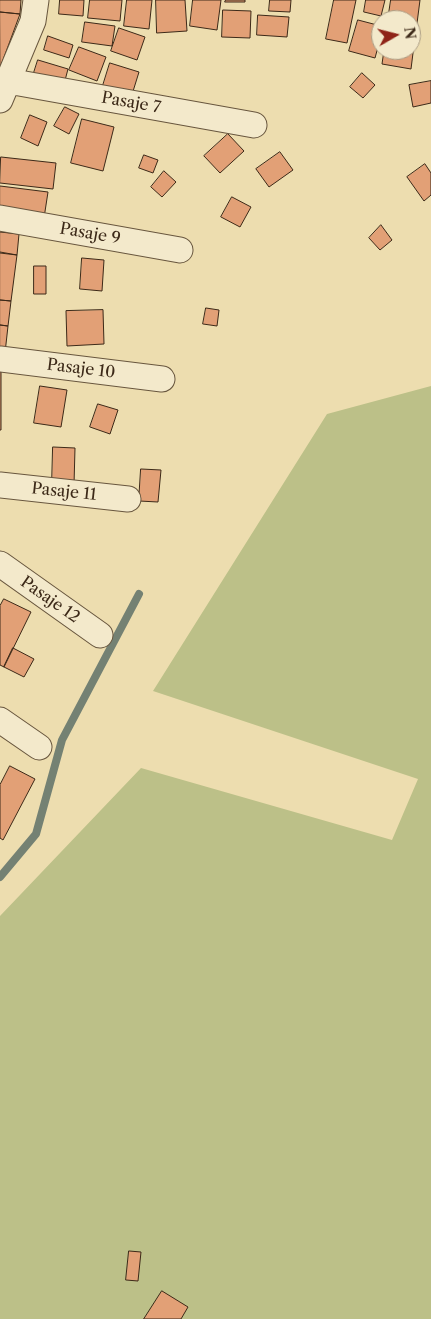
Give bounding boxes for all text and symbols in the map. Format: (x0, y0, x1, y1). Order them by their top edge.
north arrow (371, 10, 421, 60)
text: N (400, 26, 420, 40)
street label: Pasaje 7 (100, 88, 162, 118)
street label: Pasaje 9 (58, 219, 122, 249)
street label: Pasaje 10 (46, 355, 116, 383)
street label: Pasaje 11 (30, 479, 98, 505)
street label: Pasaje 12 (17, 573, 83, 627)

